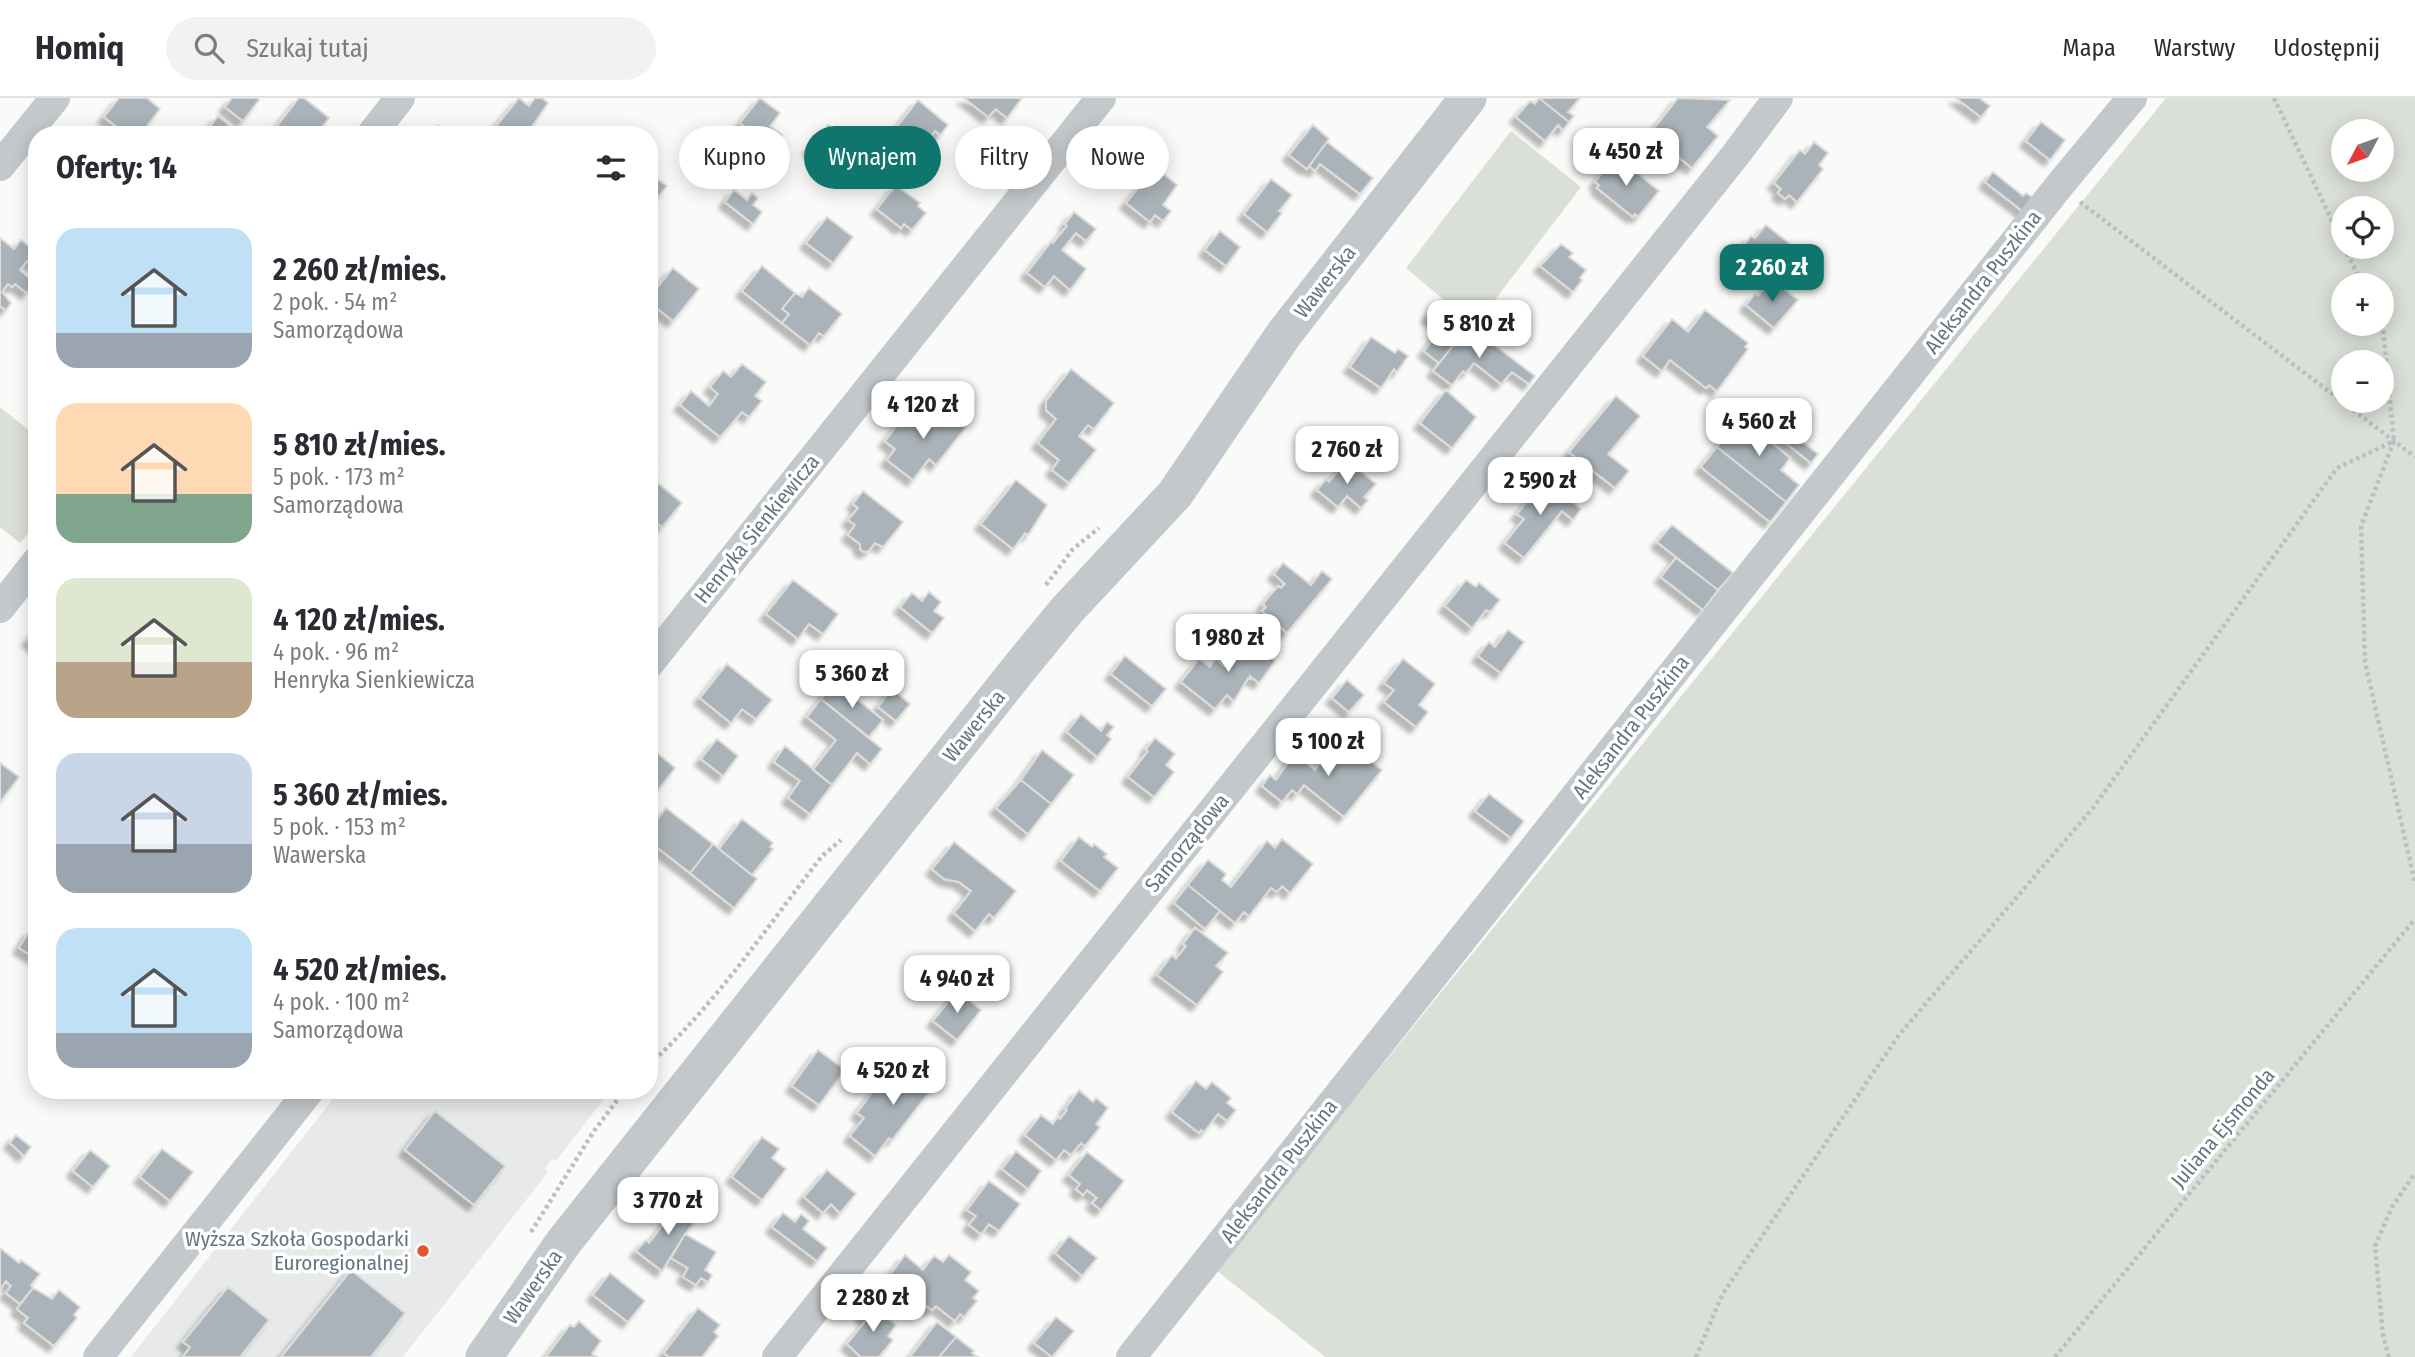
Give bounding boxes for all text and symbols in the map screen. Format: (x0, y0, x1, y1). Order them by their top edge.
search box (166, 17, 656, 80)
text: Homiq (35, 28, 124, 68)
icon: search (190, 29, 228, 67)
text: Szukaj tutaj (246, 33, 369, 64)
text: Mapa (2063, 34, 2116, 62)
text: Warstwy (2154, 34, 2235, 62)
text: Udostępnij (2273, 34, 2380, 62)
north arrow (2331, 119, 2394, 182)
map controls (2331, 119, 2394, 413)
chip: Kupno (679, 126, 790, 189)
chip: Wynajem (804, 126, 941, 189)
chip: Filtry (955, 126, 1052, 189)
chip: Nowe (1066, 126, 1169, 189)
pin: 4 450 zł (1554, 129, 1698, 188)
text: 4 450 zł (1589, 137, 1663, 165)
icon: filters (592, 149, 630, 187)
text: Oferty: 14 (56, 150, 177, 186)
button: locate (2331, 196, 2394, 259)
street label: Aleksandra Puszkina (1919, 205, 2047, 359)
street label: Wawerska (1289, 240, 1361, 324)
pin: 2 260 zł (1700, 244, 1844, 304)
text: 2 260 zł/mies. (273, 252, 446, 288)
text: 2 260 zł (1736, 253, 1808, 281)
icon: home (112, 256, 196, 340)
button: + (2331, 273, 2394, 336)
text: 2 pok. · 54 m² (273, 288, 397, 316)
pin: 5 810 zł (1407, 300, 1551, 360)
text: 5 810 zł (1443, 309, 1515, 337)
text: Samorządowa (273, 316, 404, 344)
button: − (2331, 350, 2394, 413)
pin: 4 120 zł (851, 382, 995, 441)
text: 4 120 zł (887, 390, 959, 418)
pin: 4 560 zł (1687, 398, 1831, 458)
text: 4 560 zł (1722, 407, 1796, 435)
pin: 2 760 zł (1275, 426, 1419, 486)
text: 5 810 zł/mies. (273, 427, 446, 463)
icon: home (112, 431, 196, 515)
text: 2 760 zł (1311, 435, 1383, 463)
street label: Henryka Sienkiewicza (689, 449, 825, 609)
pin: 2 590 zł (1468, 458, 1612, 517)
text: 5 pok. · 173 m² (273, 463, 404, 491)
text: 2 590 zł (1504, 466, 1576, 494)
text: Samorządowa (273, 491, 404, 519)
text: 4 120 zł/mies. (273, 602, 445, 638)
icon: home (112, 606, 196, 690)
pin: 1 980 zł (1156, 614, 1300, 674)
text: 1 980 zł (1192, 623, 1264, 651)
text: 4 pok. · 96 m² (273, 638, 399, 666)
pin: 5 360 zł (780, 650, 924, 710)
street label: Aleksandra Puszkina (1567, 650, 1695, 804)
text: 5 360 zł (815, 659, 889, 687)
text: Henryka Sienkiewicza (273, 666, 475, 694)
street label: Wawerska (937, 685, 1011, 767)
pin: 5 100 zł (1256, 718, 1400, 778)
text: 5 100 zł (1292, 727, 1364, 755)
text: 5 360 zł/mies. (273, 777, 448, 813)
icon: home (112, 781, 196, 865)
street label: Samorządowa (1139, 788, 1235, 898)
text: 5 pok. · 153 m² (273, 813, 406, 841)
text: Wawerska (273, 841, 366, 869)
text: 4 520 zł/mies. (273, 952, 447, 988)
icon: home (112, 956, 196, 1040)
pin: 4 940 zł (885, 956, 1029, 1015)
text: 4 940 zł (920, 964, 994, 992)
text: 4 pok. · 100 m² (273, 988, 409, 1016)
text: Samorządowa (273, 1016, 404, 1044)
pin: 4 520 zł (821, 1048, 965, 1107)
text: 4 520 zł (857, 1056, 929, 1084)
street label: Juliana Ejsmonda (2165, 1063, 2281, 1193)
street label: Aleksandra Puszkina (1215, 1094, 1343, 1248)
pin: 3 770 zł (596, 1178, 740, 1237)
text: 3 770 zł (633, 1186, 703, 1214)
place label: Wyższa Szkoła Gospodarki Euroregionalnej (185, 1226, 409, 1276)
marker: Wyższa Szkoła Gospodarki Euroregionalnej (415, 1243, 431, 1259)
street label: Wawerska (498, 1245, 568, 1329)
pin: 2 280 zł (801, 1274, 945, 1334)
text: 2 280 zł (837, 1283, 909, 1311)

